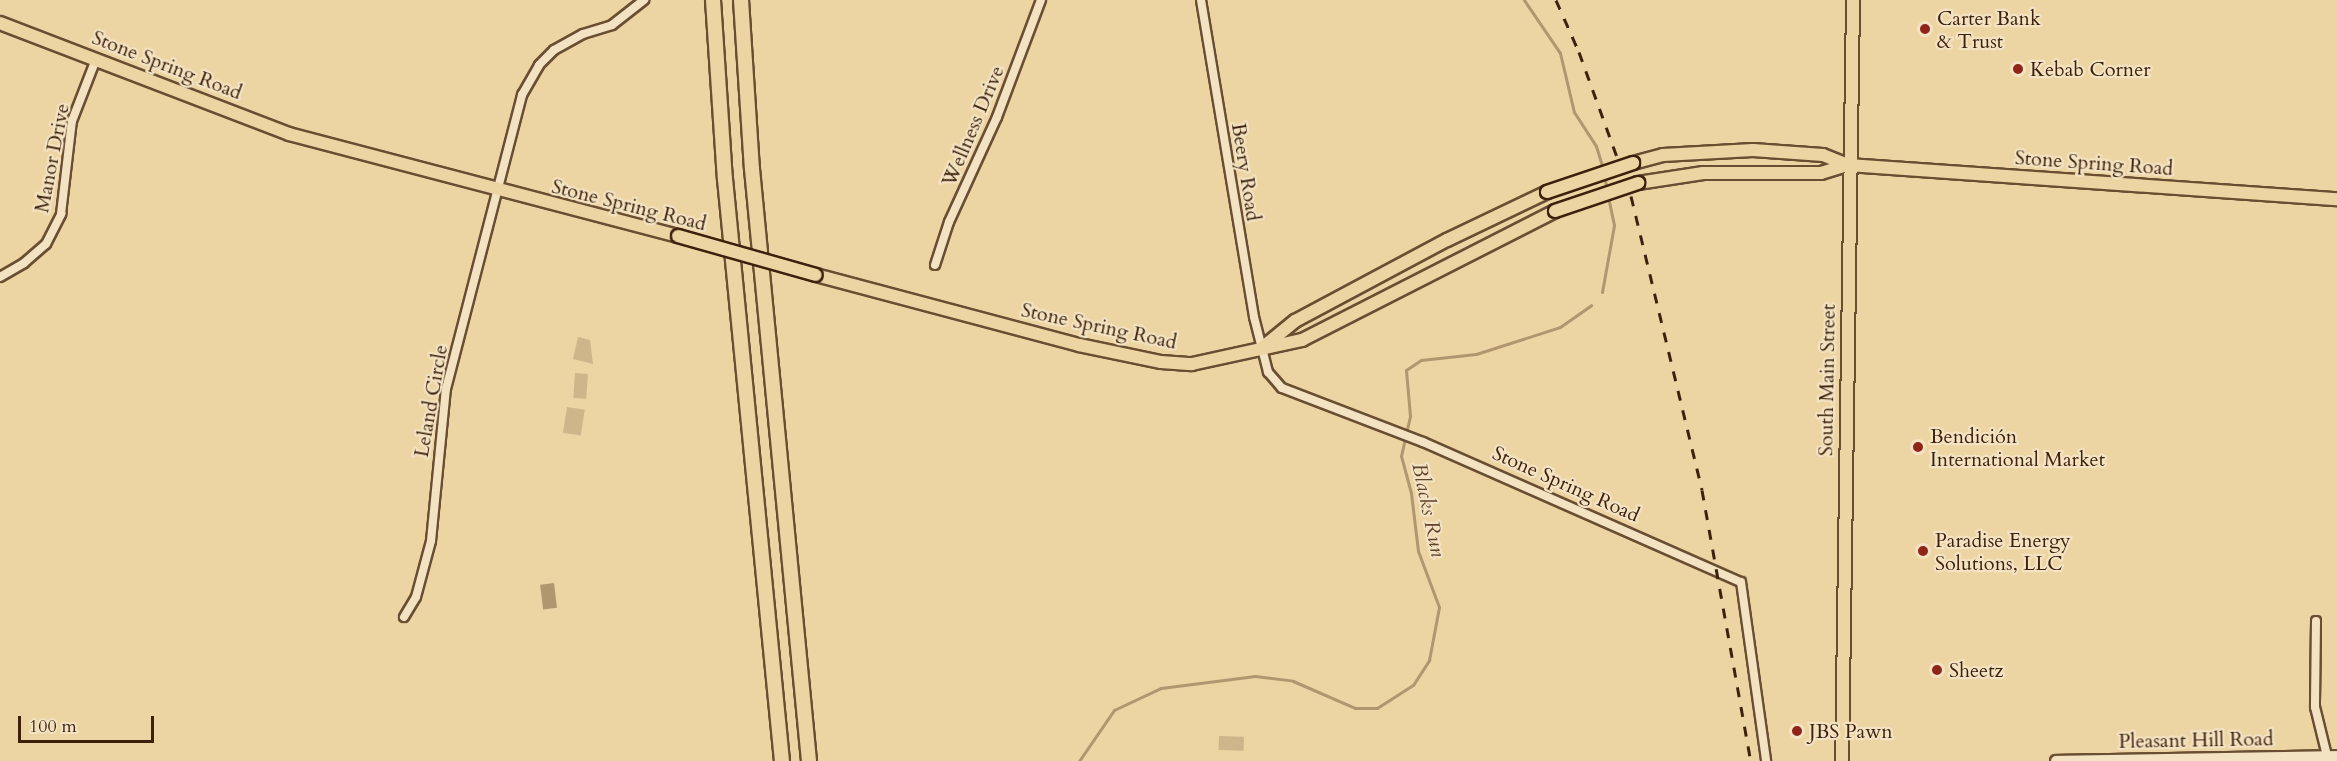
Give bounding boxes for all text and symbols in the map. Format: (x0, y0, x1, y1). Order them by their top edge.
place label: Carter Bank & Trust (1937, 6, 2041, 53)
marker: Carter Bank & Trust (1918, 22, 1932, 36)
street label: Stone Spring Road (89, 25, 245, 105)
place label: Kebab Corner (2030, 57, 2151, 81)
street label: Wellness Drive (937, 62, 1009, 190)
marker: Kebab Corner (2011, 62, 2025, 76)
street label: Manor Drive (30, 101, 74, 215)
street label: Beery Road (1226, 121, 1266, 223)
street label: Stone Spring Road (2014, 146, 2174, 180)
street label: Stone Spring Road (549, 174, 709, 236)
street label: Stone Spring Road (1019, 298, 1179, 354)
street label: South Main Street (1814, 304, 1840, 456)
street label: Leland Circle (409, 343, 453, 459)
place label: Bendición International Market (1930, 424, 2105, 471)
marker: Bendición International Market (1911, 440, 1925, 454)
street label: Stone Spring Road (1489, 441, 1643, 527)
water label: Blacks Run (1406, 461, 1450, 559)
place label: Paradise Energy Solutions, LLC (1935, 528, 2071, 575)
marker: Paradise Energy Solutions, LLC (1916, 544, 1930, 558)
place label: Sheetz (1949, 658, 2003, 682)
marker: Sheetz (1930, 663, 1944, 677)
scale bar (21, 704, 158, 742)
text: 100 m (29, 714, 77, 739)
place label: JBS Pawn (1809, 719, 1893, 743)
marker: JBS Pawn (1790, 724, 1804, 738)
street label: Pleasant Hill Road (2118, 727, 2274, 753)

